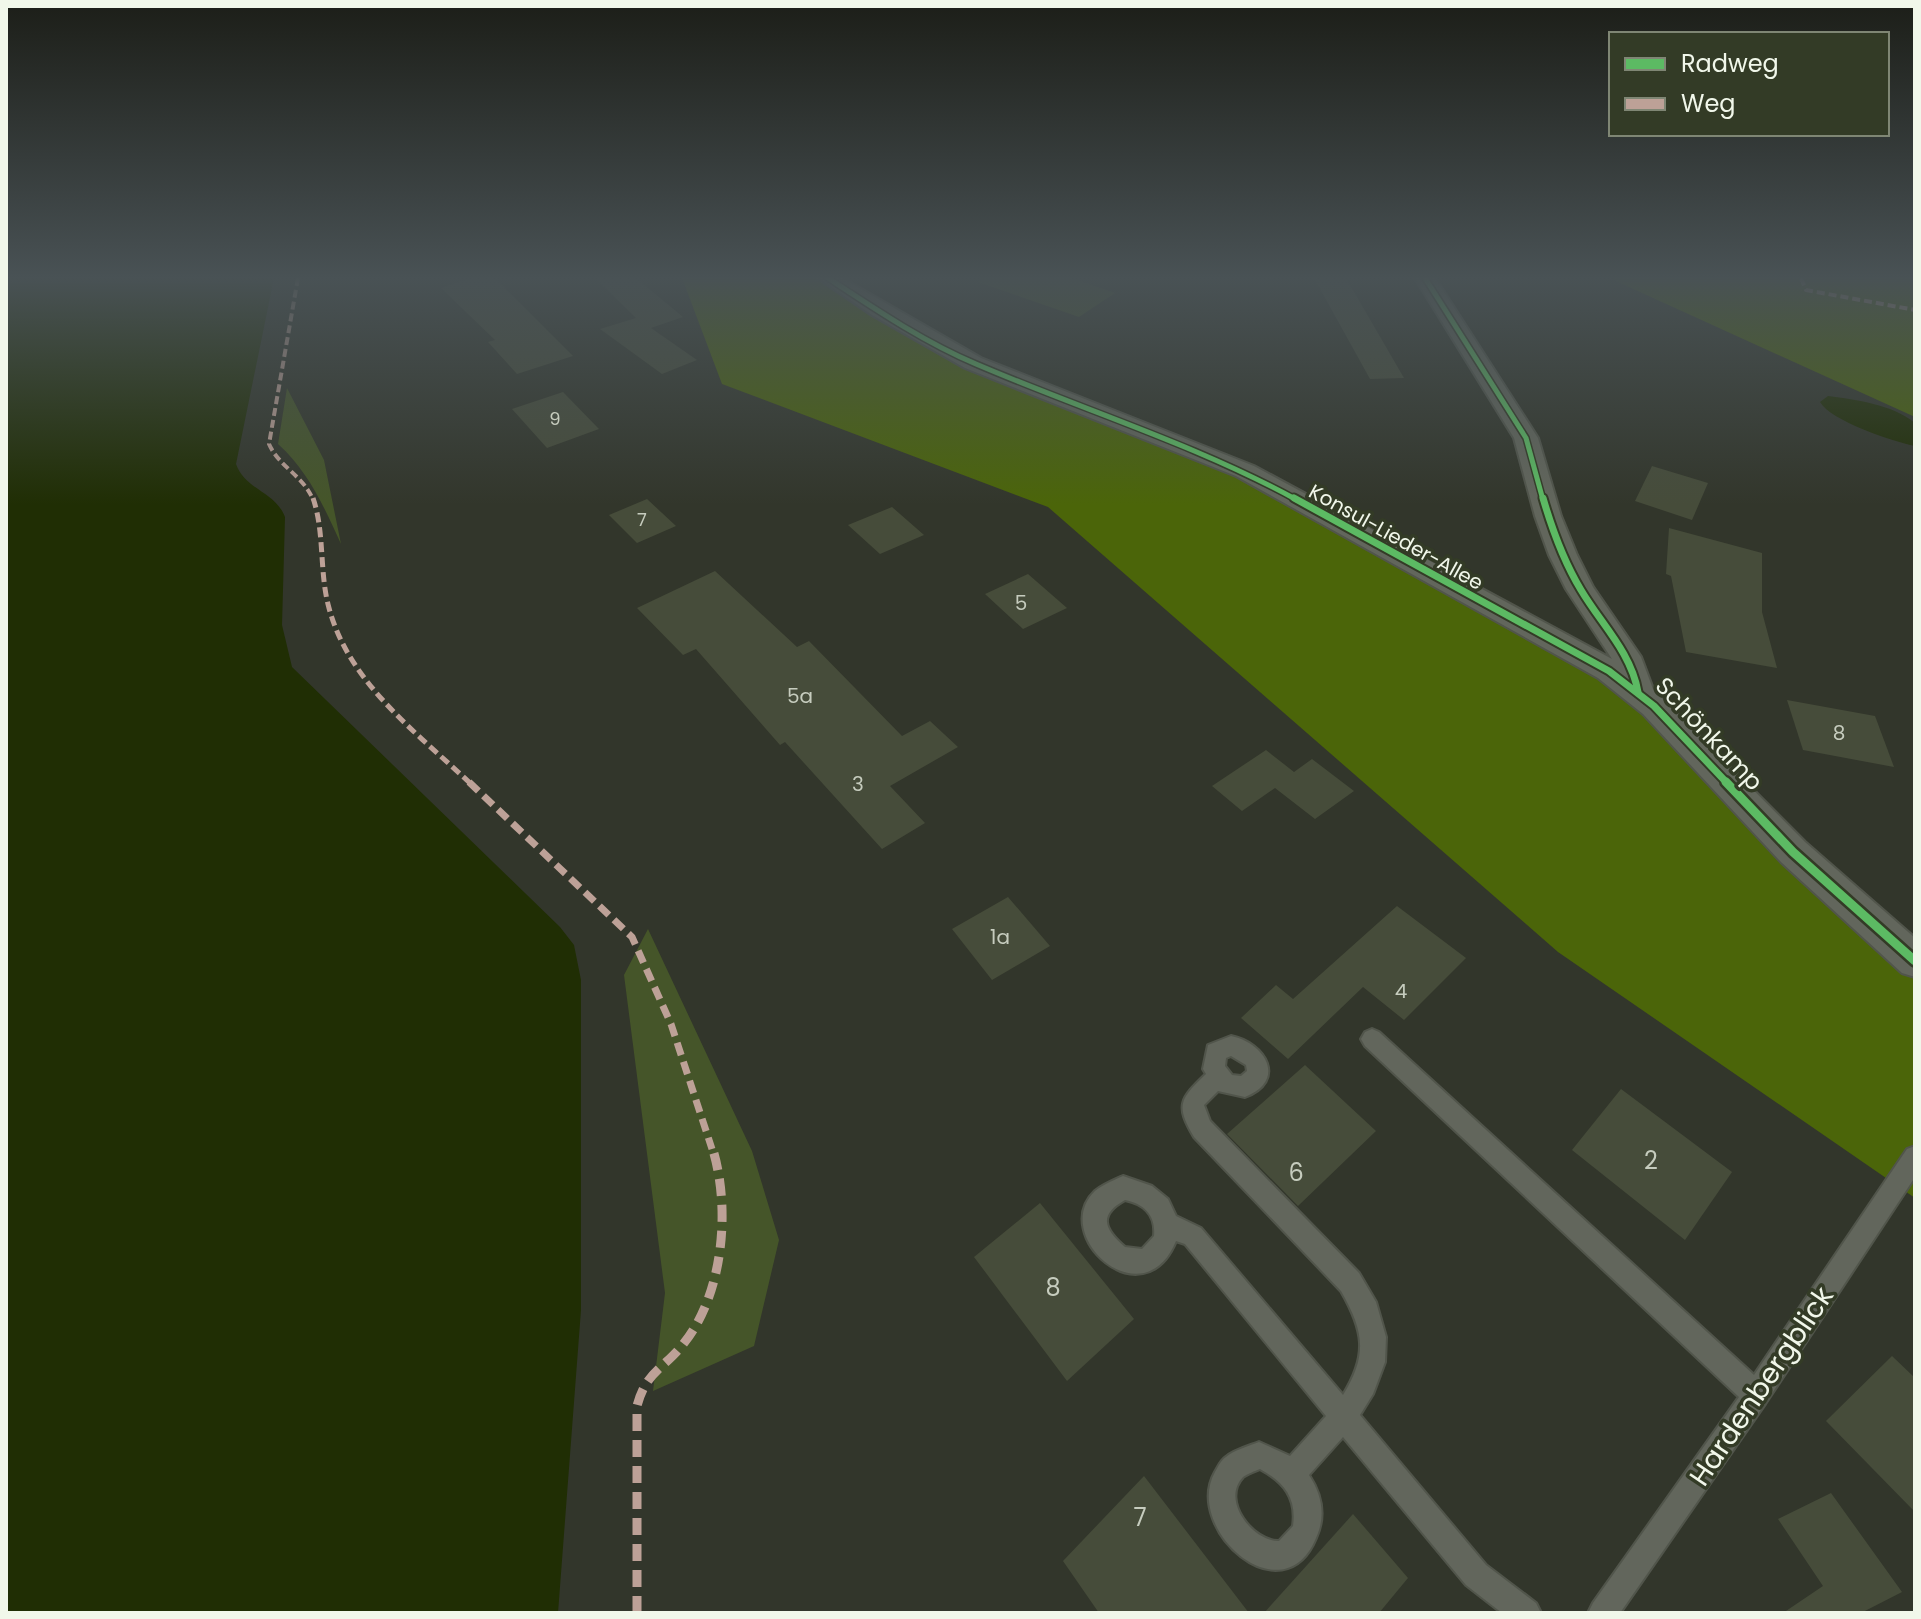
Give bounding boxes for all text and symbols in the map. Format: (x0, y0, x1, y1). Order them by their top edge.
legend (1609, 32, 1889, 136)
text: Radweg (1681, 47, 1779, 80)
text: Weg (1681, 87, 1736, 120)
house number: 9 (549, 406, 561, 431)
street label: Konsul-Lieder-Allee (1304, 477, 1488, 597)
house number: 7 (637, 507, 647, 532)
house number: 5 (1015, 589, 1027, 617)
street label: Schönkamp (1648, 670, 1771, 798)
house number: 5a (787, 682, 813, 710)
house number: 8 (1833, 719, 1845, 747)
house number: 3 (852, 770, 864, 798)
house number: 1a (990, 923, 1010, 951)
house number: 4 (1395, 977, 1407, 1005)
house number: 2 (1644, 1144, 1658, 1177)
house number: 6 (1288, 1156, 1304, 1189)
house number: 8 (1045, 1271, 1061, 1304)
street label: Hardenbergblick (1680, 1278, 1843, 1494)
house number: 7 (1133, 1501, 1147, 1534)

